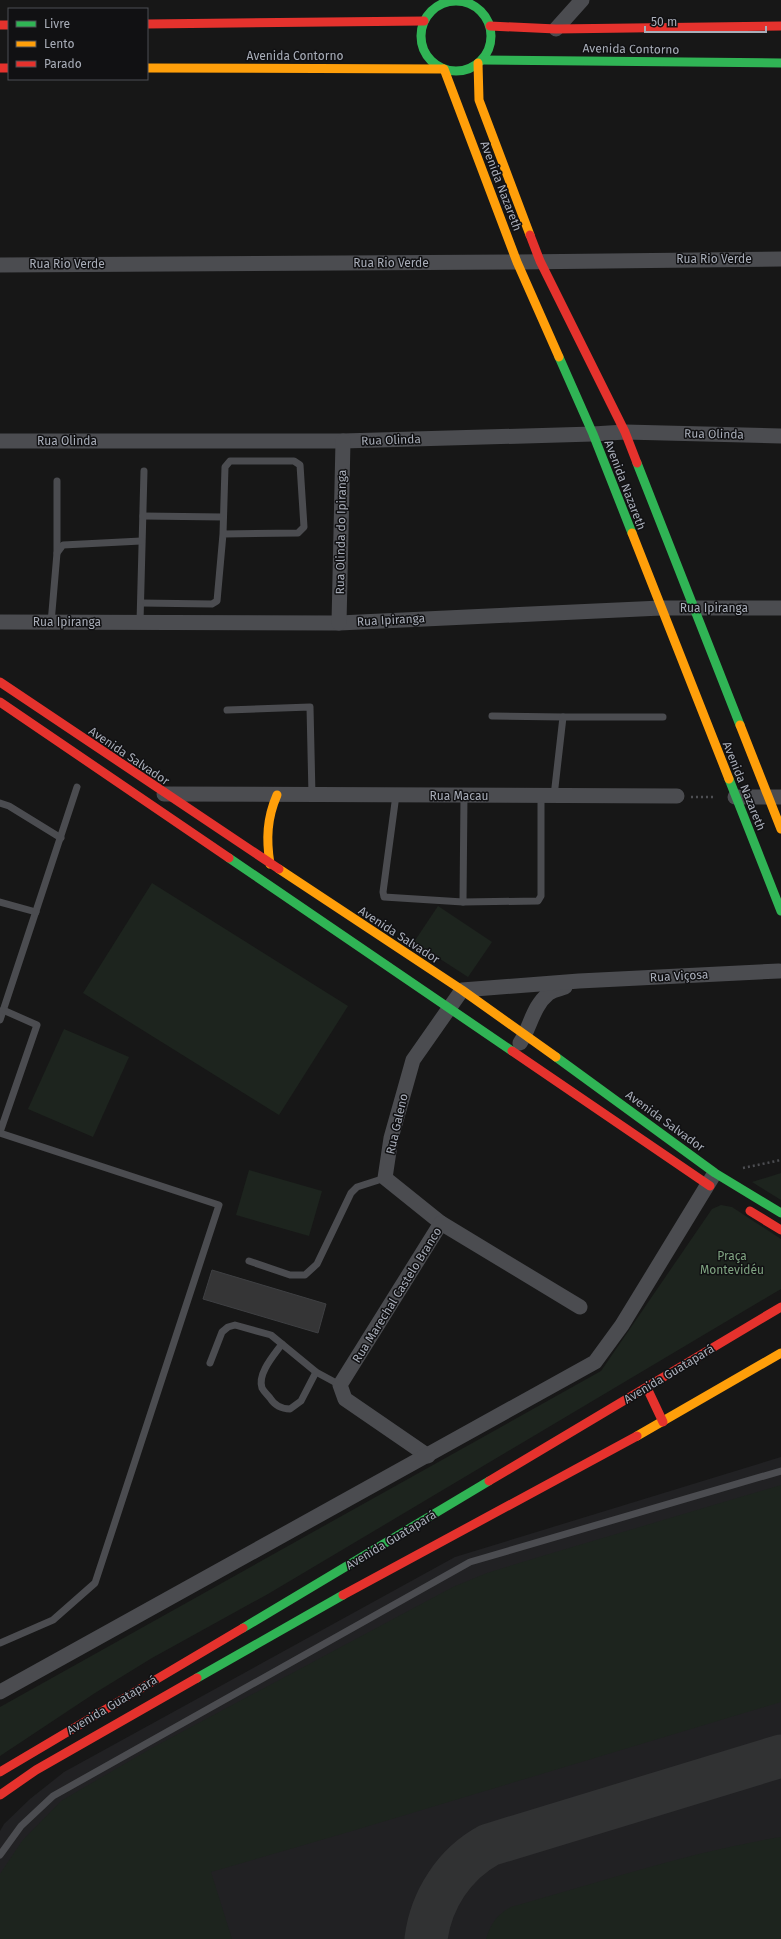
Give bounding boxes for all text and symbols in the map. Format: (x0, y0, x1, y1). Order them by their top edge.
legend (8, 8, 148, 80)
scale bar (645, 8, 766, 34)
text: 50 m (651, 15, 677, 29)
text: Livre (44, 17, 70, 31)
text: Lento (44, 37, 74, 51)
street label: Avenida Contorno (582, 41, 680, 57)
street label: Avenida Contorno (247, 49, 343, 63)
text: Parado (44, 57, 82, 71)
street label: Avenida Nazareth (477, 139, 525, 233)
street label: Rua Rio Verde (676, 252, 752, 266)
street label: Rua Rio Verde (353, 256, 429, 270)
street label: Rua Rio Verde (29, 257, 105, 271)
street label: Rua Olinda (684, 426, 744, 442)
street label: Rua Olinda (361, 432, 421, 448)
street label: Rua Olinda (37, 434, 97, 448)
street label: Avenida Nazareth (601, 438, 649, 532)
street label: Rua Olinda do Ipiranga (333, 469, 349, 595)
street label: Rua Ipiranga (680, 601, 748, 615)
street label: Rua Ipiranga (357, 611, 425, 629)
street label: Rua Ipiranga (33, 615, 101, 629)
street label: Avenida Salvador (86, 724, 172, 788)
street label: Avenida Nazareth (720, 739, 768, 833)
street label: Rua Macau (430, 789, 488, 803)
street label: Avenida Salvador (356, 904, 443, 967)
street label: Rua Viçosa (649, 967, 709, 985)
street label: Avenida Salvador (623, 1088, 707, 1154)
street label: Rua Galeno (383, 1092, 411, 1156)
street label: Rua Marechal Castelo Branco (349, 1225, 445, 1365)
park label: Praça Montevidéu (700, 1249, 764, 1277)
street label: Avenida Guatapará (621, 1342, 717, 1406)
street label: Avenida Guatapará (343, 1508, 439, 1572)
street label: Avenida Guatapará (64, 1673, 160, 1737)

